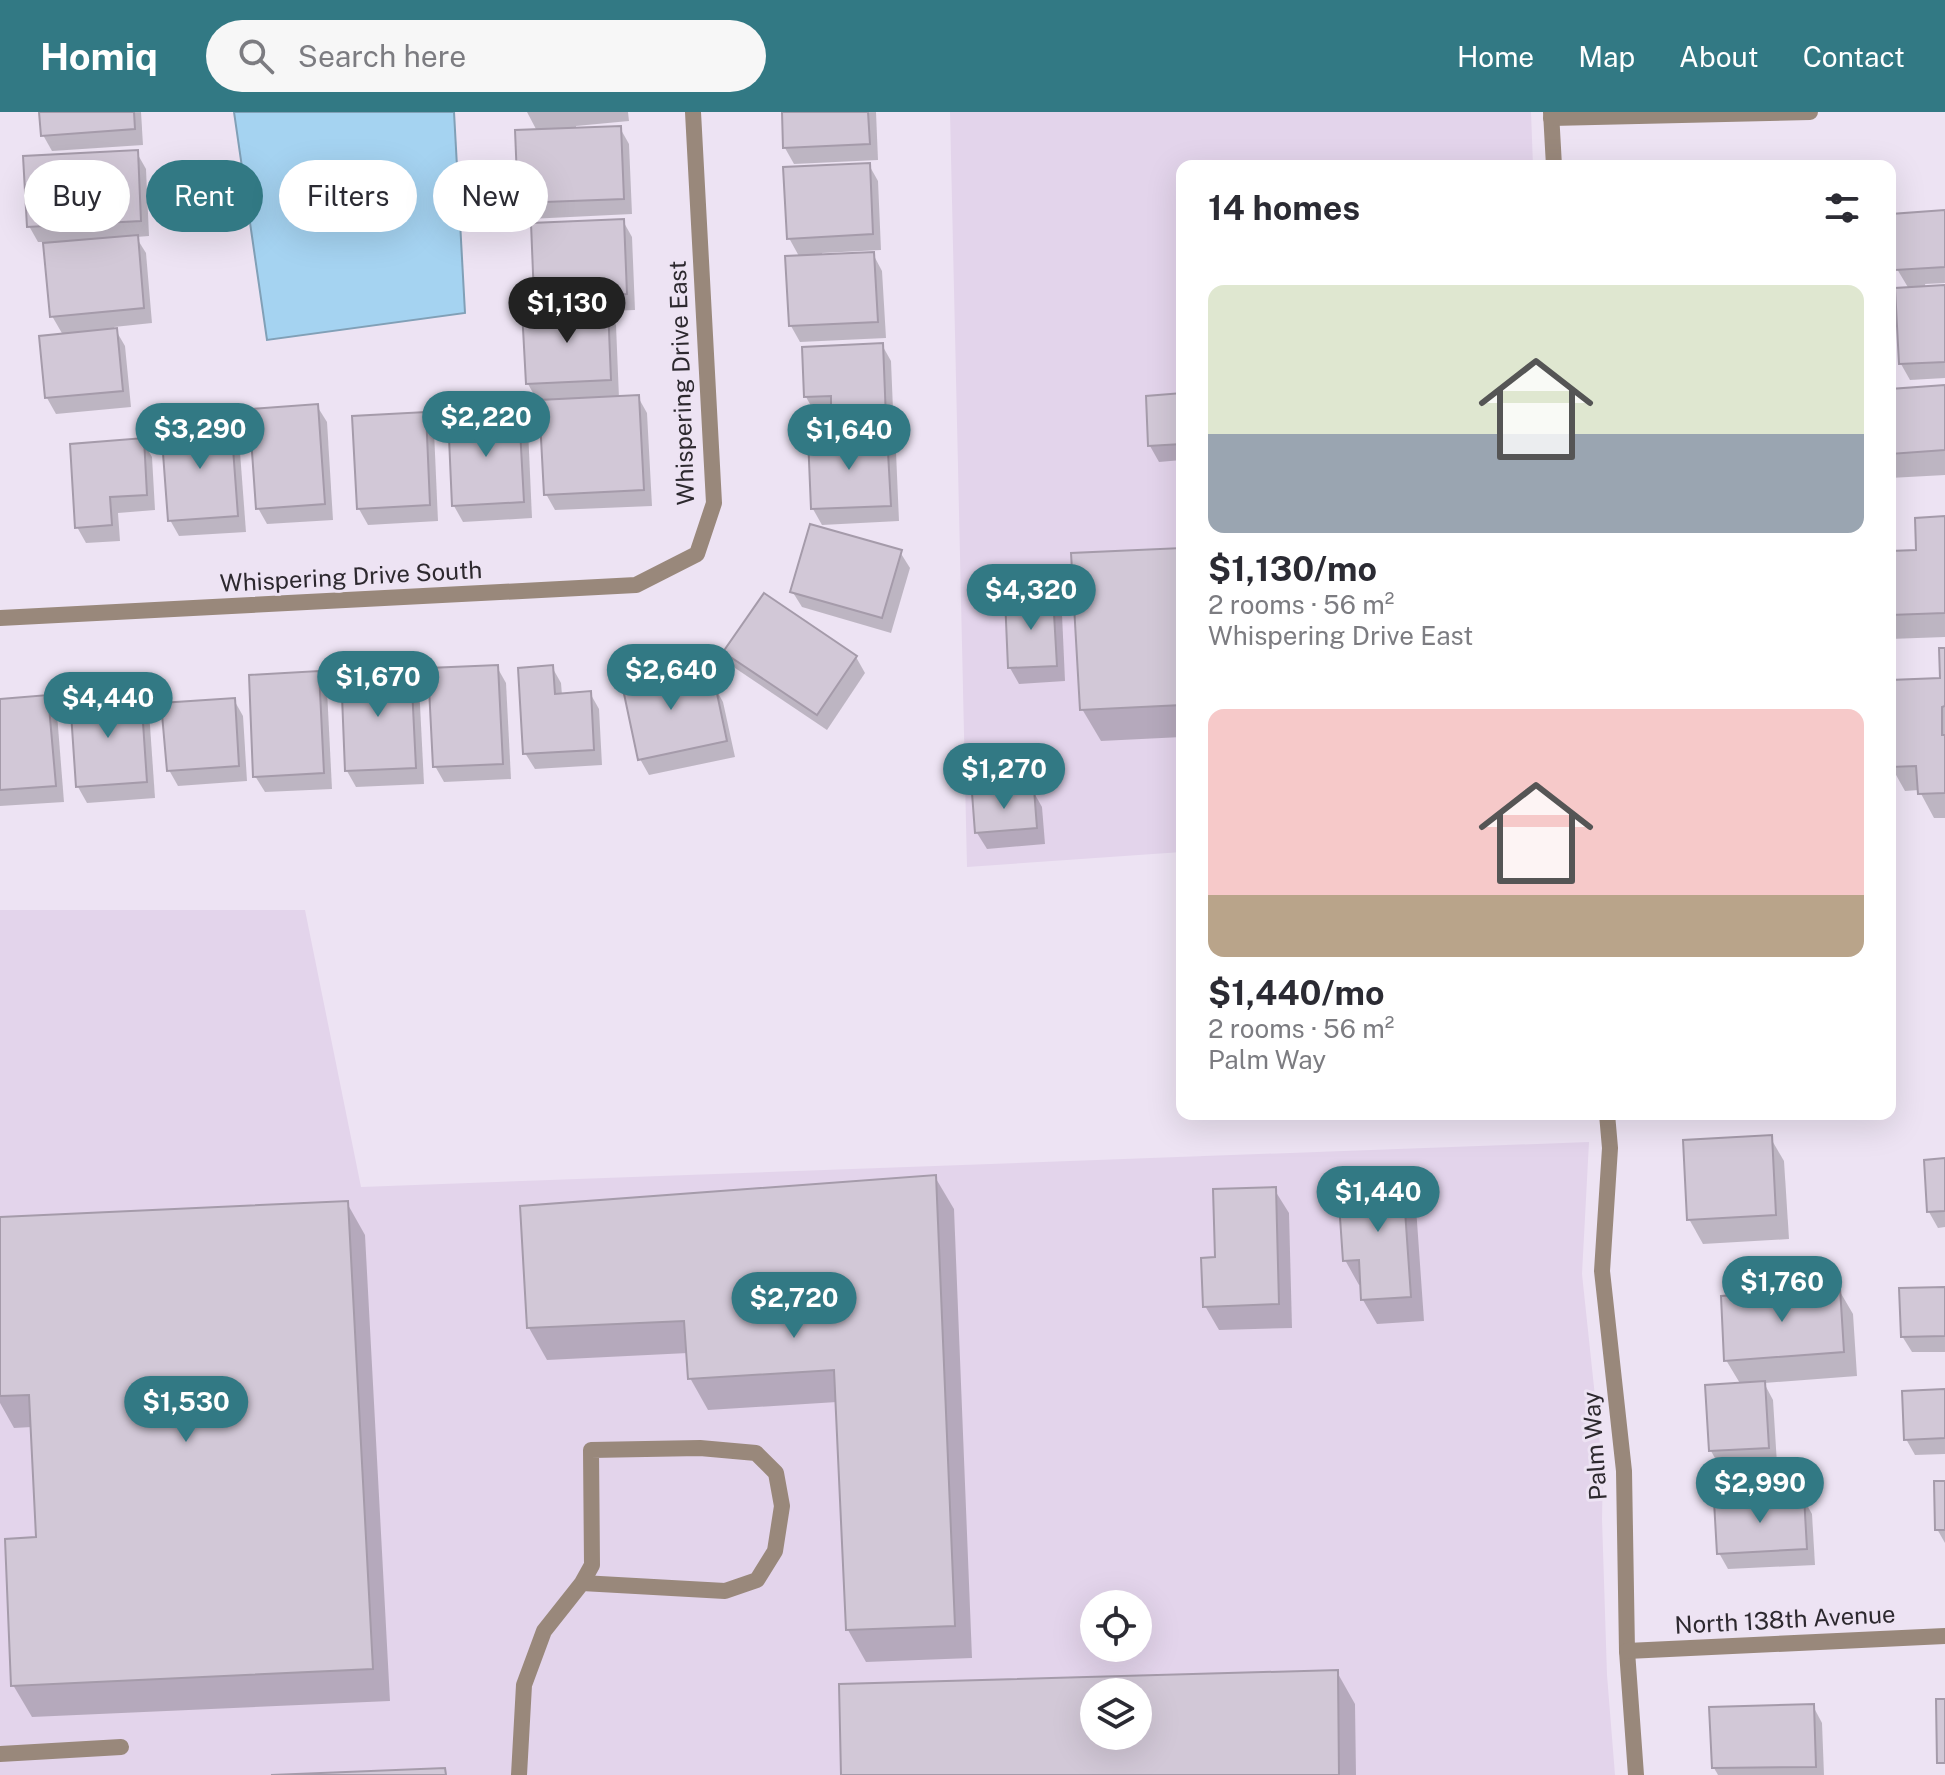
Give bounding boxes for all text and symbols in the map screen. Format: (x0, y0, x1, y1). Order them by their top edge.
search box (206, 20, 766, 92)
text: Homiq (40, 34, 158, 79)
icon: search (234, 34, 278, 78)
text: Search here (298, 38, 466, 74)
text: Home (1457, 40, 1534, 73)
text: Map (1578, 40, 1635, 73)
text: About (1679, 40, 1759, 73)
text: Contact (1803, 40, 1905, 73)
chip: Buy (24, 160, 130, 232)
chip: Rent (146, 160, 263, 232)
chip: Filters (279, 160, 417, 232)
chip: New (433, 160, 548, 232)
icon: filters (1820, 186, 1864, 230)
text: 14 homes (1208, 188, 1360, 228)
street label: Whispering Drive East (663, 260, 699, 506)
pin: $1,130 (502, 277, 632, 345)
text: $1,130 (526, 287, 608, 318)
icon: home (1464, 337, 1608, 481)
pin: $2,220 (421, 391, 551, 459)
text: $2,220 (440, 401, 532, 432)
pin: $3,290 (135, 403, 265, 471)
pin: $1,640 (784, 404, 914, 472)
text: $3,290 (153, 413, 247, 444)
text: $1,640 (806, 414, 892, 445)
text: $1,130/mo (1208, 549, 1377, 589)
street label: Whispering Drive South (219, 555, 483, 597)
pin: $4,320 (966, 564, 1096, 632)
text: $4,320 (985, 574, 1077, 605)
text: 2 rooms · 56 m² (1208, 589, 1394, 620)
text: Whispering Drive East (1208, 620, 1473, 651)
pin: $2,640 (606, 644, 736, 712)
pin: $1,670 (313, 651, 443, 719)
text: $2,640 (625, 654, 717, 685)
text: $1,670 (335, 661, 421, 692)
pin: $4,440 (43, 672, 173, 740)
text: $4,440 (62, 682, 154, 713)
pin: $1,270 (939, 743, 1069, 811)
text: $1,270 (961, 753, 1047, 784)
icon: home (1464, 761, 1608, 905)
text: $1,440/mo (1208, 973, 1385, 1013)
text: 2 rooms · 56 m² (1208, 1013, 1394, 1044)
text: Palm Way (1208, 1044, 1326, 1075)
pin: $1,440 (1313, 1166, 1443, 1234)
text: $1,440 (1335, 1176, 1421, 1207)
pin: $1,760 (1717, 1256, 1847, 1324)
text: $1,760 (1740, 1266, 1824, 1297)
pin: $2,720 (729, 1272, 859, 1340)
text: $2,720 (750, 1282, 838, 1313)
pin: $1,530 (121, 1376, 251, 1444)
text: $1,530 (142, 1386, 230, 1417)
street label: Palm Way (1576, 1390, 1612, 1501)
pin: $2,990 (1695, 1457, 1825, 1525)
text: $2,990 (1714, 1467, 1806, 1498)
map controls (1080, 1590, 1152, 1750)
button: locate (1080, 1590, 1152, 1662)
street label: North 138th Avenue (1674, 1599, 1896, 1639)
button: layers (1080, 1678, 1152, 1750)

